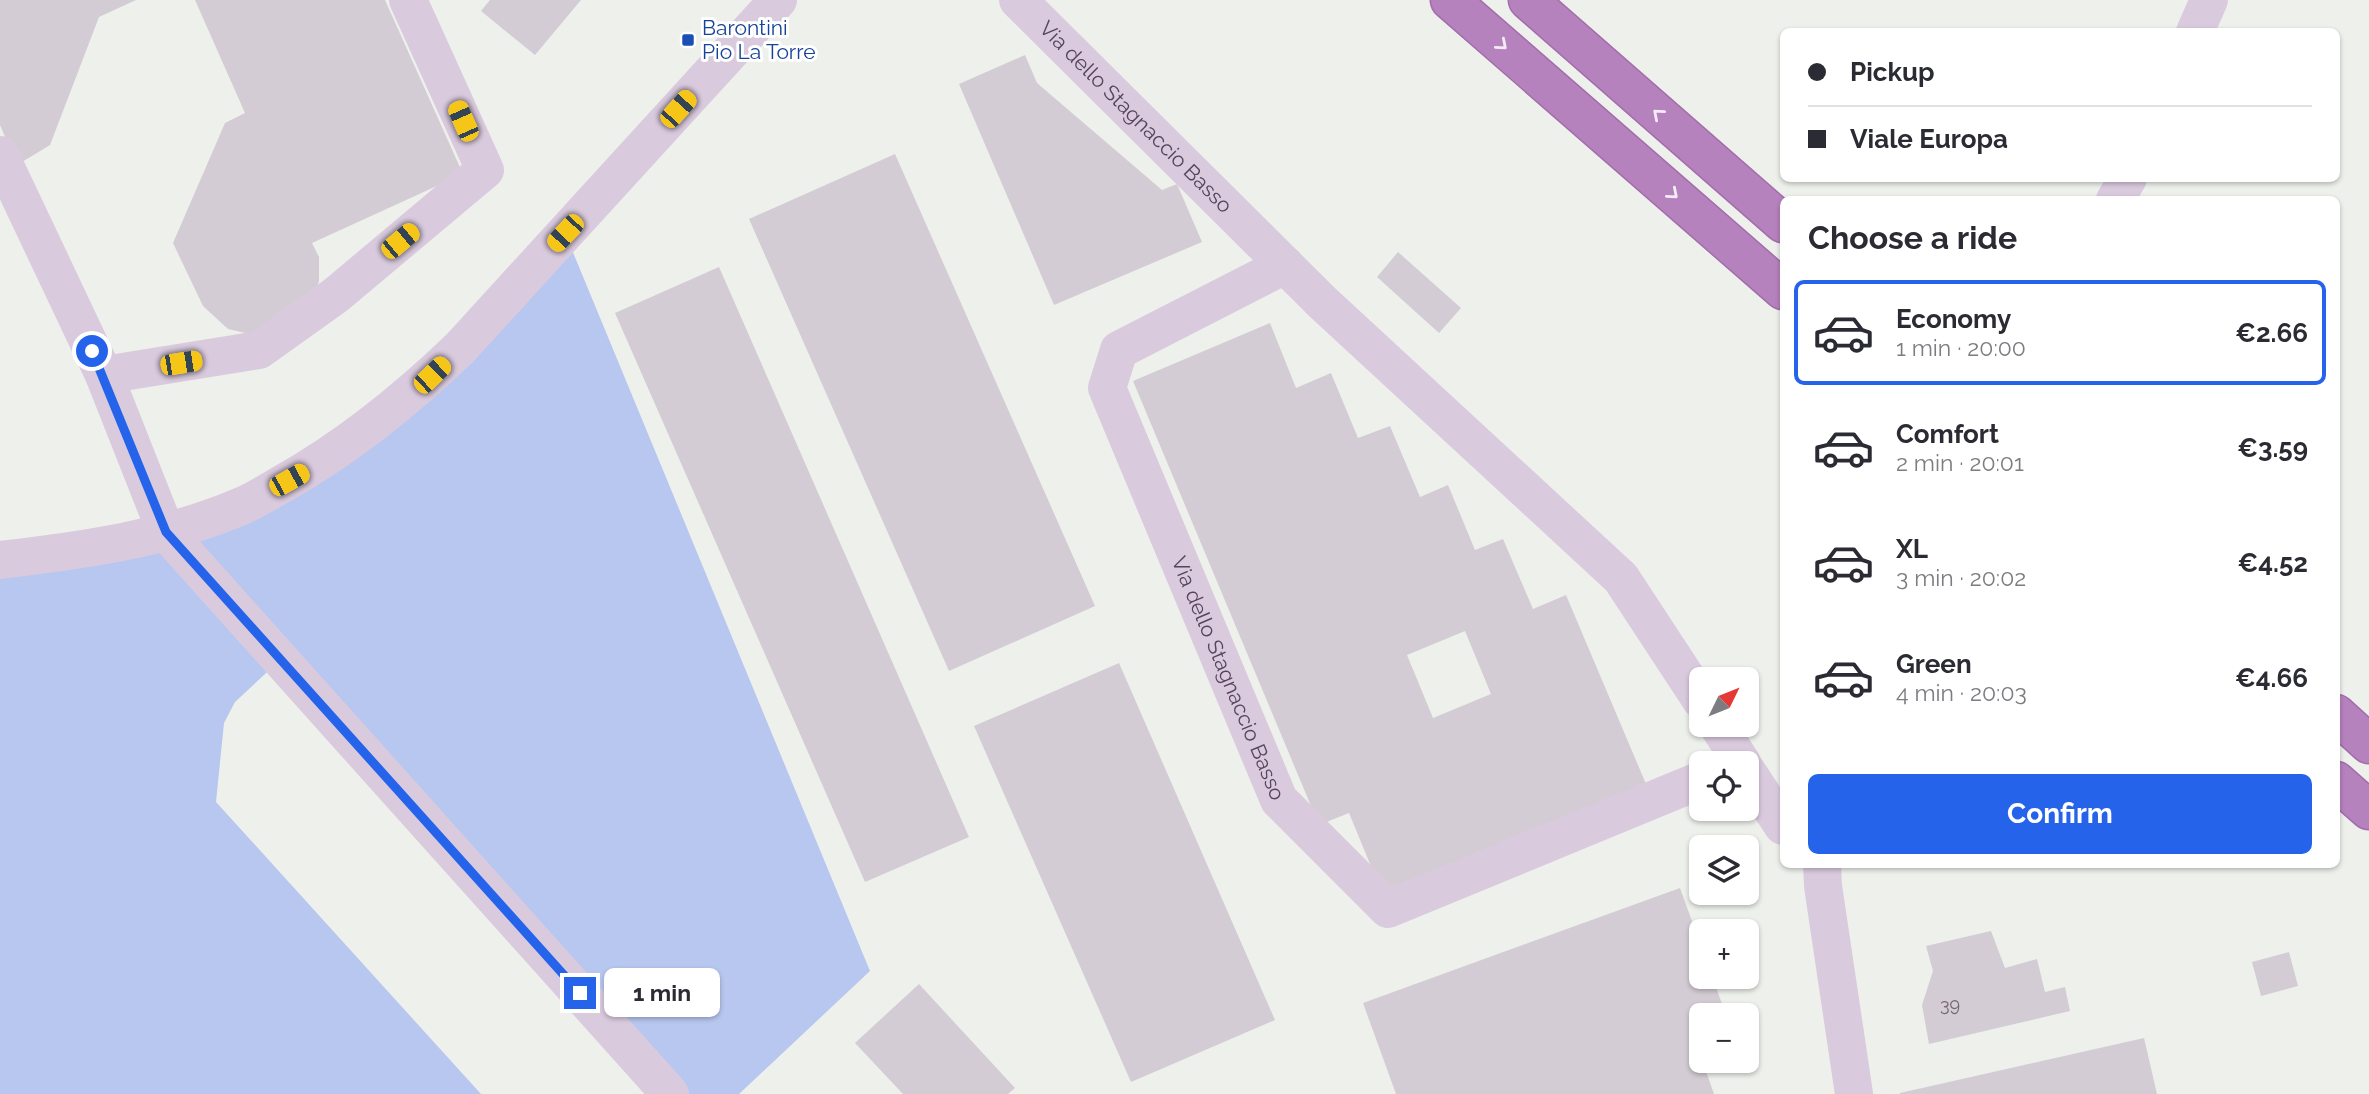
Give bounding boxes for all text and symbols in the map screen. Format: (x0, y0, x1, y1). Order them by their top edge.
place label: Barontini Pio La Torre (702, 15, 816, 64)
street label: Via dello Stagnaccio Basso (1034, 16, 1238, 218)
marker: Barontini Pio La Torre (680, 32, 696, 48)
one-way arrow (1493, 37, 1506, 49)
text: Pickup (1850, 57, 1935, 87)
car (657, 86, 700, 132)
car (445, 98, 482, 144)
one-way arrow (1653, 110, 1666, 122)
text: Viale Europa (1850, 124, 2008, 154)
one-way arrow (1665, 186, 1678, 198)
car (543, 210, 588, 256)
car (378, 219, 423, 263)
text: Choose a ride (1808, 219, 2017, 256)
icon: car (1812, 301, 1875, 364)
text: Economy (1896, 304, 2011, 334)
text: €2.66 (2235, 318, 2308, 348)
text: 1 min · 20:00 (1896, 334, 2026, 361)
route start (76, 335, 108, 367)
car (159, 349, 204, 377)
car (410, 353, 455, 397)
icon: car (1812, 416, 1875, 479)
text: Comfort (1896, 419, 1999, 449)
text: €3.59 (2237, 433, 2308, 463)
text: 2 min · 20:01 (1896, 449, 2024, 476)
car (266, 461, 313, 499)
icon: car (1812, 531, 1875, 594)
text: XL (1896, 534, 1928, 564)
text: €4.52 (2237, 548, 2308, 578)
street label: Via dello Stagnaccio Basso (1167, 553, 1291, 804)
text: 3 min · 20:02 (1896, 564, 2026, 591)
icon: car (1812, 646, 1875, 709)
text: Green (1896, 649, 1972, 679)
text: €4.66 (2235, 663, 2308, 693)
north arrow (1689, 667, 1759, 737)
map controls (1689, 667, 1759, 1073)
text: 4 min · 20:03 (1896, 679, 2027, 706)
button: locate (1689, 751, 1759, 821)
button: Confirm (1808, 774, 2312, 854)
button: layers (1689, 835, 1759, 905)
button: + (1689, 919, 1759, 989)
callout: 1 min (604, 968, 720, 1018)
route end (564, 977, 596, 1009)
text: 1 min (633, 979, 691, 1006)
house number: 39 (1940, 994, 1960, 1015)
button: − (1689, 1003, 1759, 1073)

